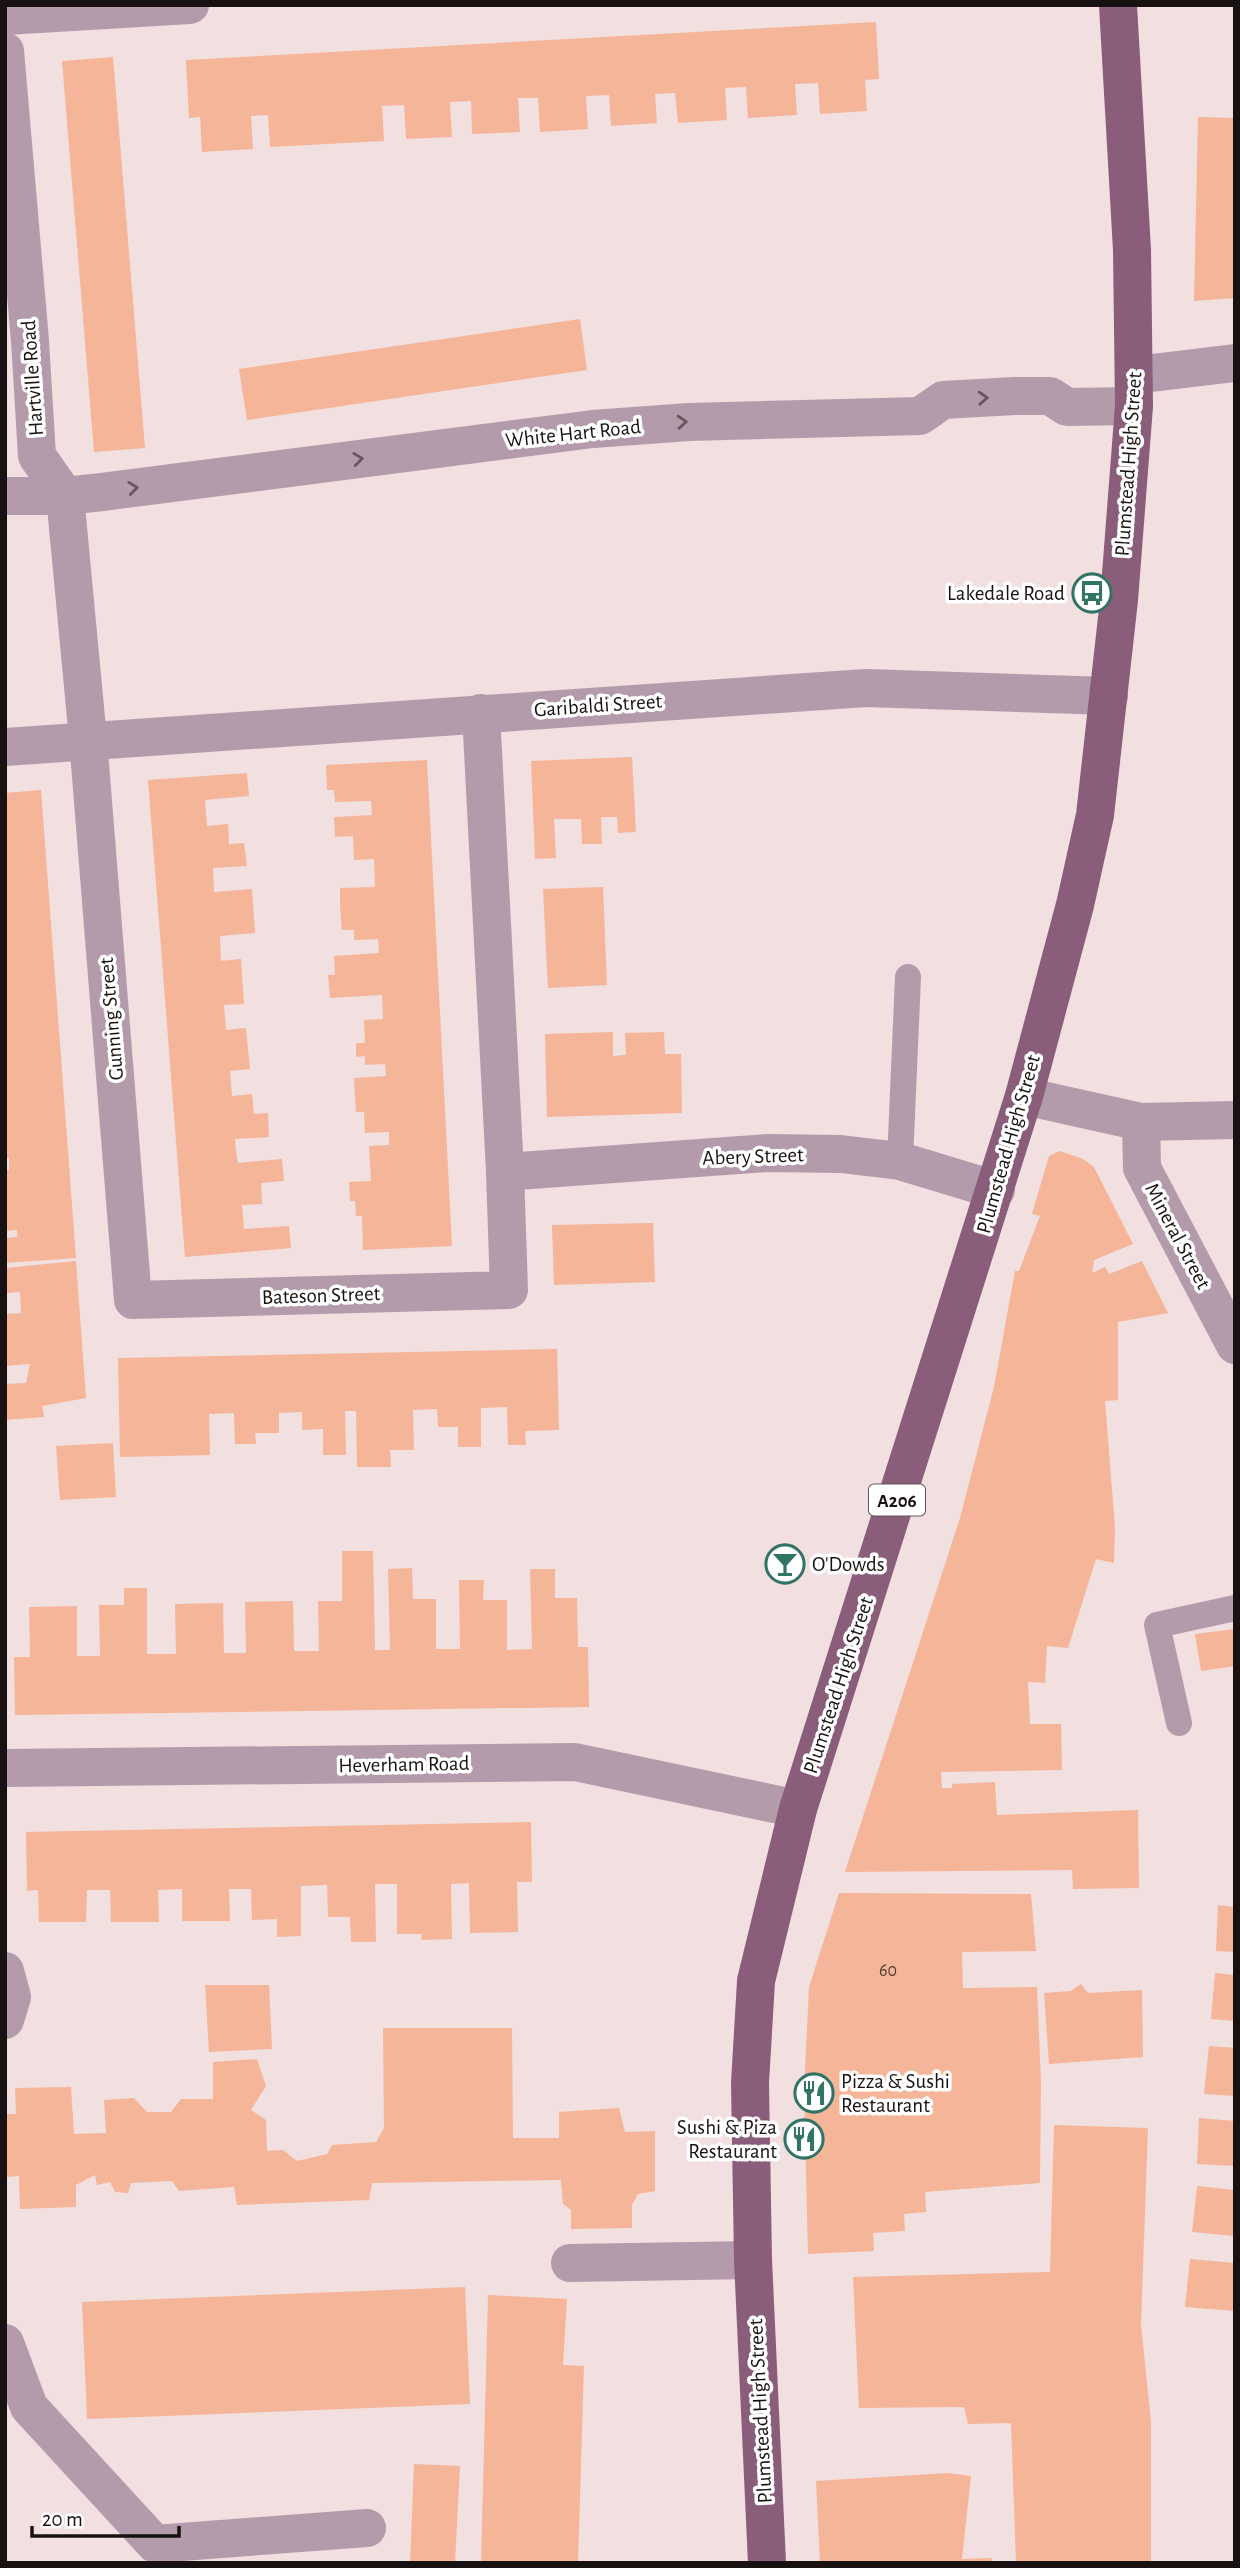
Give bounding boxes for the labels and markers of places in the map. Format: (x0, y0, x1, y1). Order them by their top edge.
bus stop icon: Lakedale Road (1071, 572, 1113, 614)
place label: Lakedale Road (947, 583, 1065, 604)
bar icon: O'Dowds (764, 1543, 806, 1585)
place label: O'Dowds (812, 1554, 885, 1575)
place label: Pizza & Sushi Restaurant (841, 2071, 950, 2116)
restaurant icon: Pizza & Sushi Restaurant (793, 2072, 835, 2114)
place label: Sushi & Piza Restaurant (677, 2117, 777, 2162)
restaurant icon: Sushi & Piza Restaurant (783, 2118, 825, 2160)

